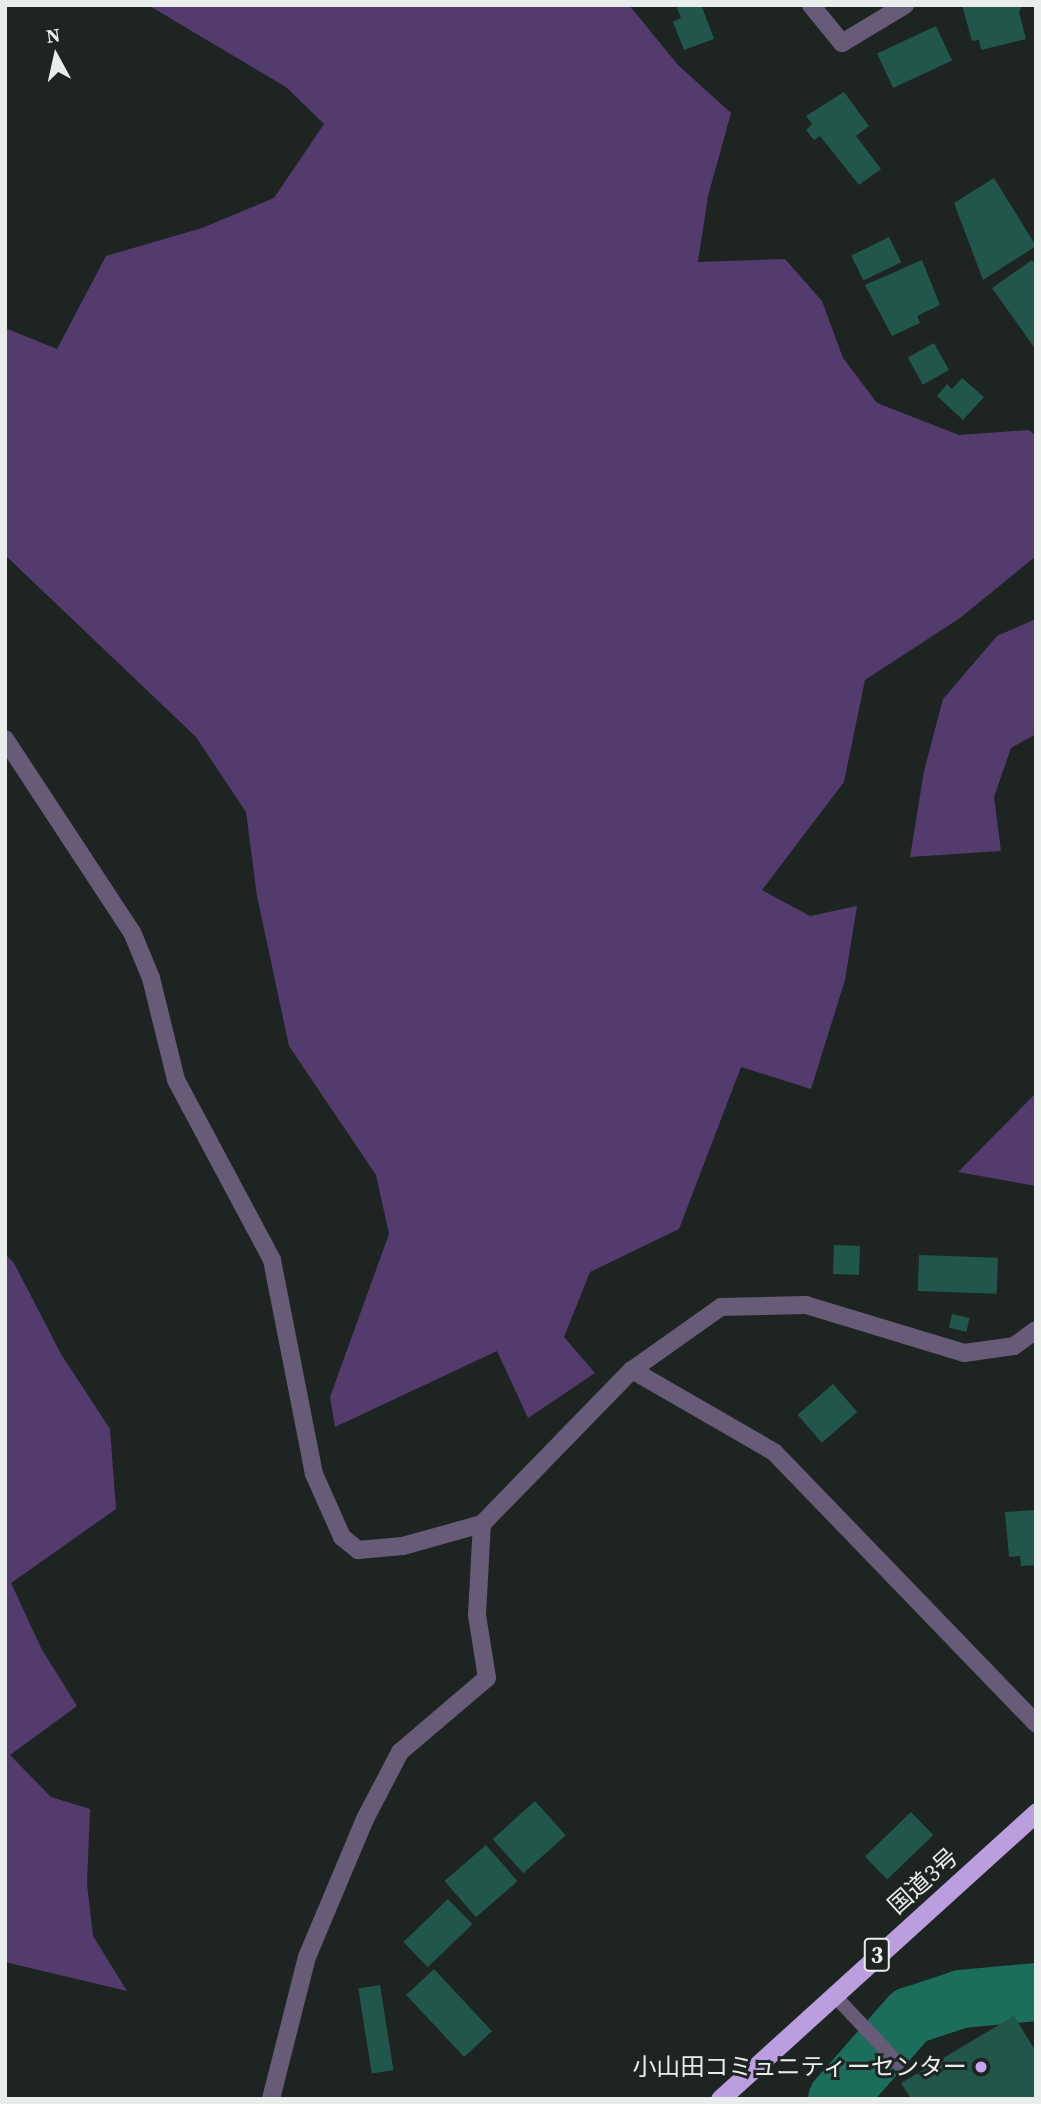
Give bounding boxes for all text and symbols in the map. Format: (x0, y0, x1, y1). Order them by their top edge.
north arrow (21, 21, 91, 91)
text: N (44, 21, 62, 49)
street label: 国道3号 (882, 1842, 964, 1920)
road number: 3 (863, 1936, 891, 1974)
place label: 小山田コミュニティーセンター (631, 2053, 967, 2081)
marker: 小山田コミュニティーセンター (973, 2059, 989, 2075)

